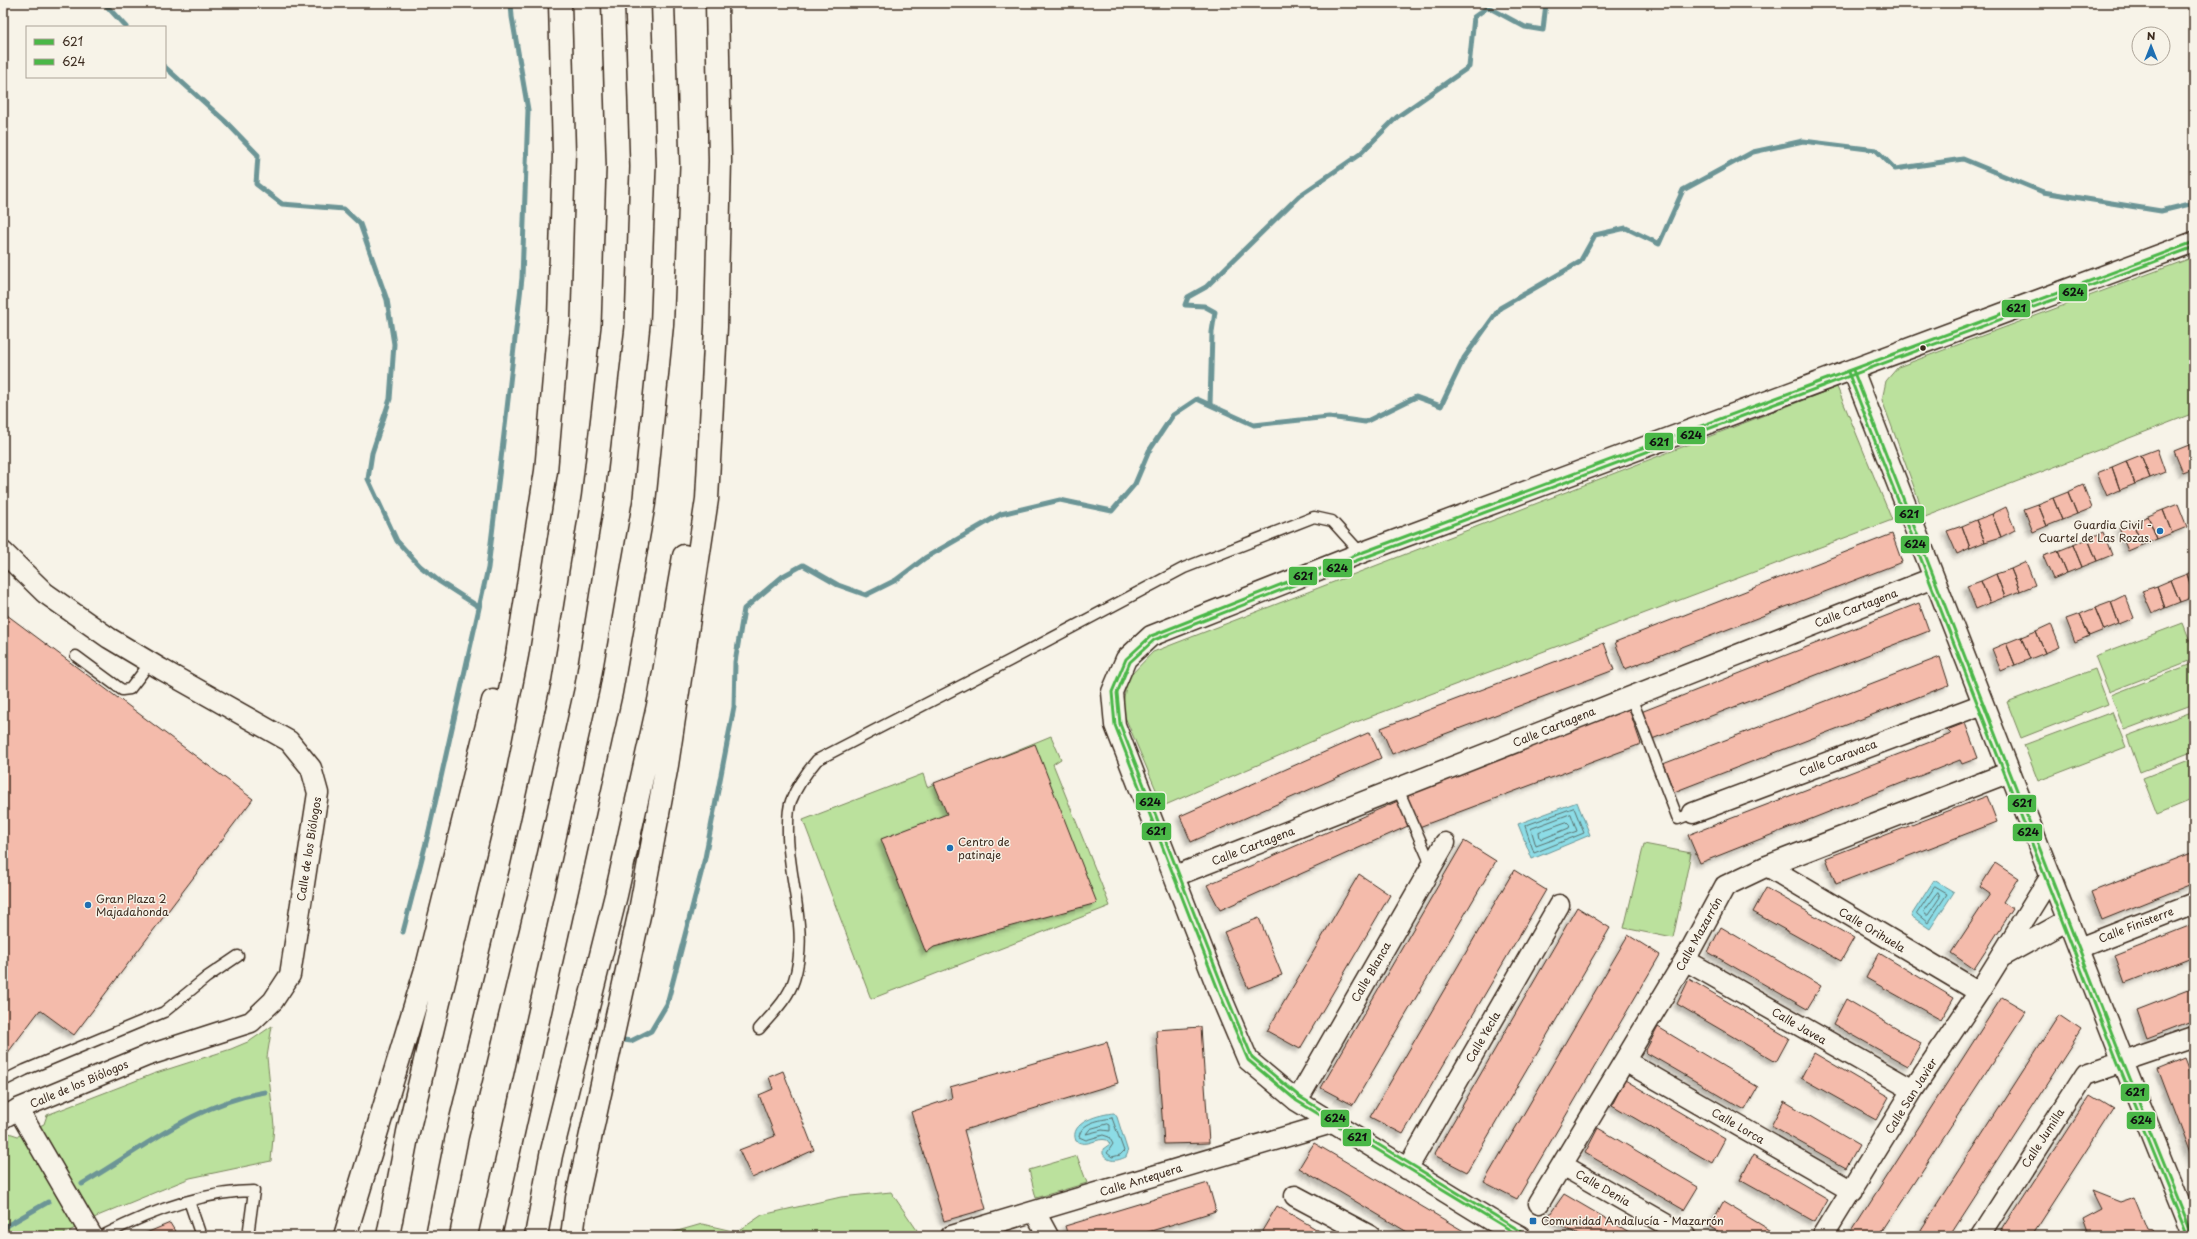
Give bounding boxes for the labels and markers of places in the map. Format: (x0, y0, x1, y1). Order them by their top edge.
unlabelled marker (1918, 343, 1928, 353)
place label: Guardia Civil - Cuartel de Las Rozas. (2038, 516, 2152, 546)
marker: Guardia Civil - Cuartel de Las Rozas. (2155, 526, 2165, 536)
place label: Centro de patinaje (958, 833, 1010, 863)
marker: Centro de patinaje (945, 843, 955, 853)
place label: Gran Plaza 2 Majadahonda (96, 890, 169, 920)
marker: Gran Plaza 2 Majadahonda (83, 900, 93, 910)
place label: Comunidad Andalucía - Mazarrón (1541, 1212, 1724, 1229)
marker: Comunidad Andalucía - Mazarrón (1528, 1216, 1538, 1226)

